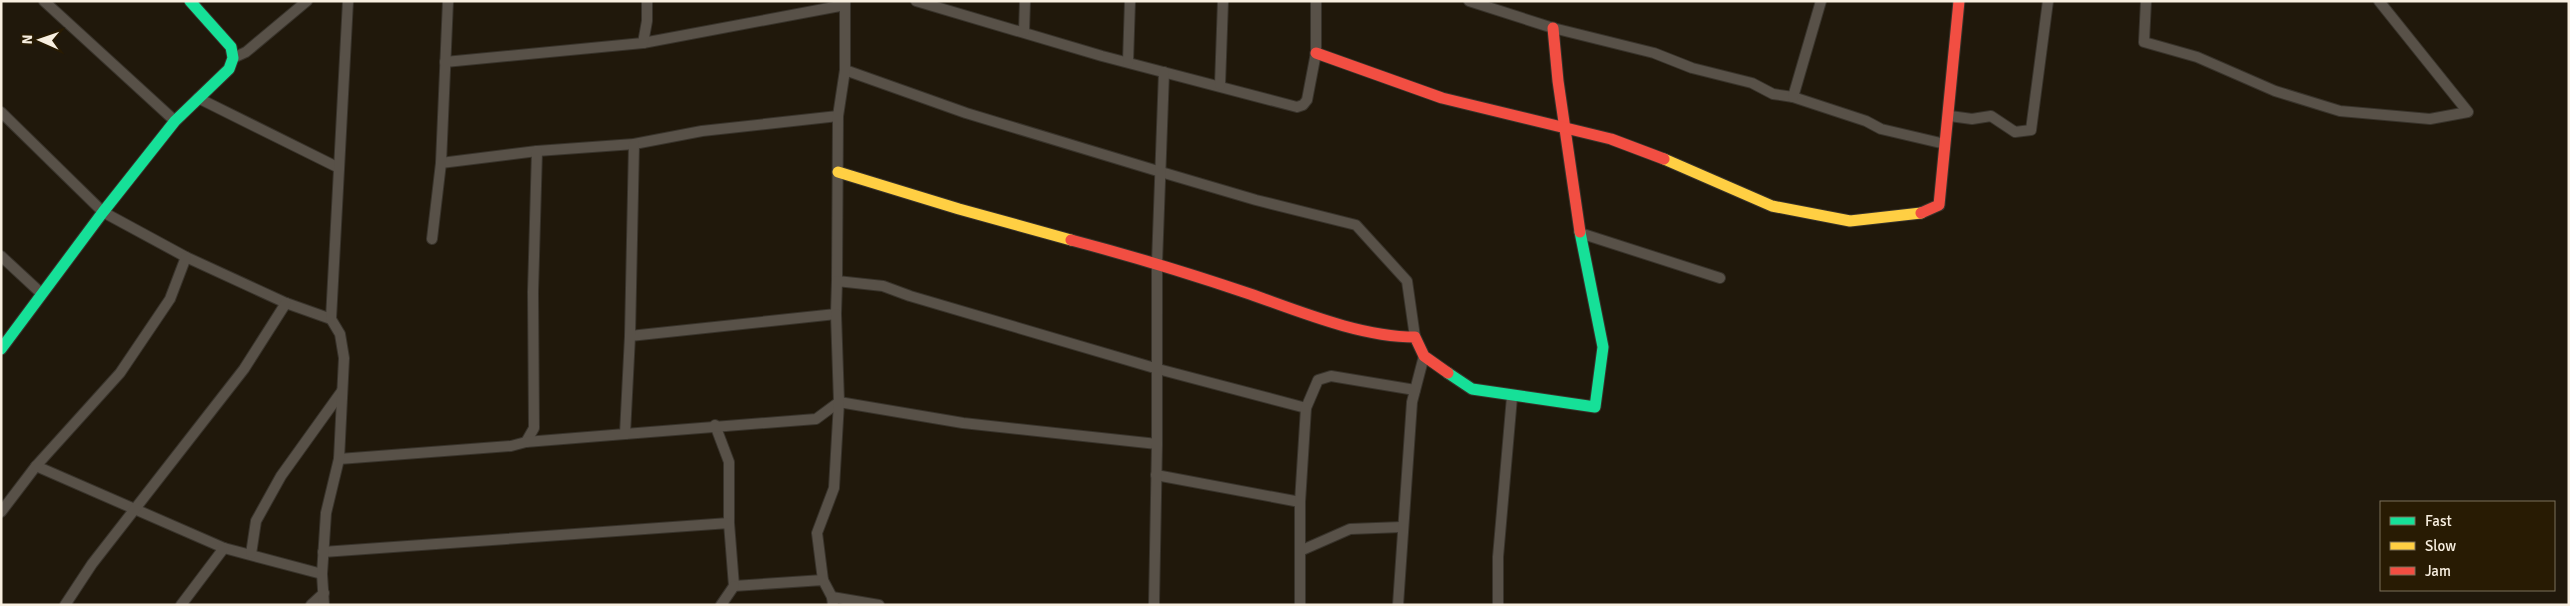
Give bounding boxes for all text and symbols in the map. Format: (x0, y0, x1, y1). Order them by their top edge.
north arrow (15, 15, 65, 65)
text: N (19, 34, 36, 45)
legend (2380, 501, 2555, 591)
text: Fast (2425, 512, 2452, 530)
text: Slow (2425, 537, 2456, 555)
text: Jam (2425, 562, 2451, 580)

